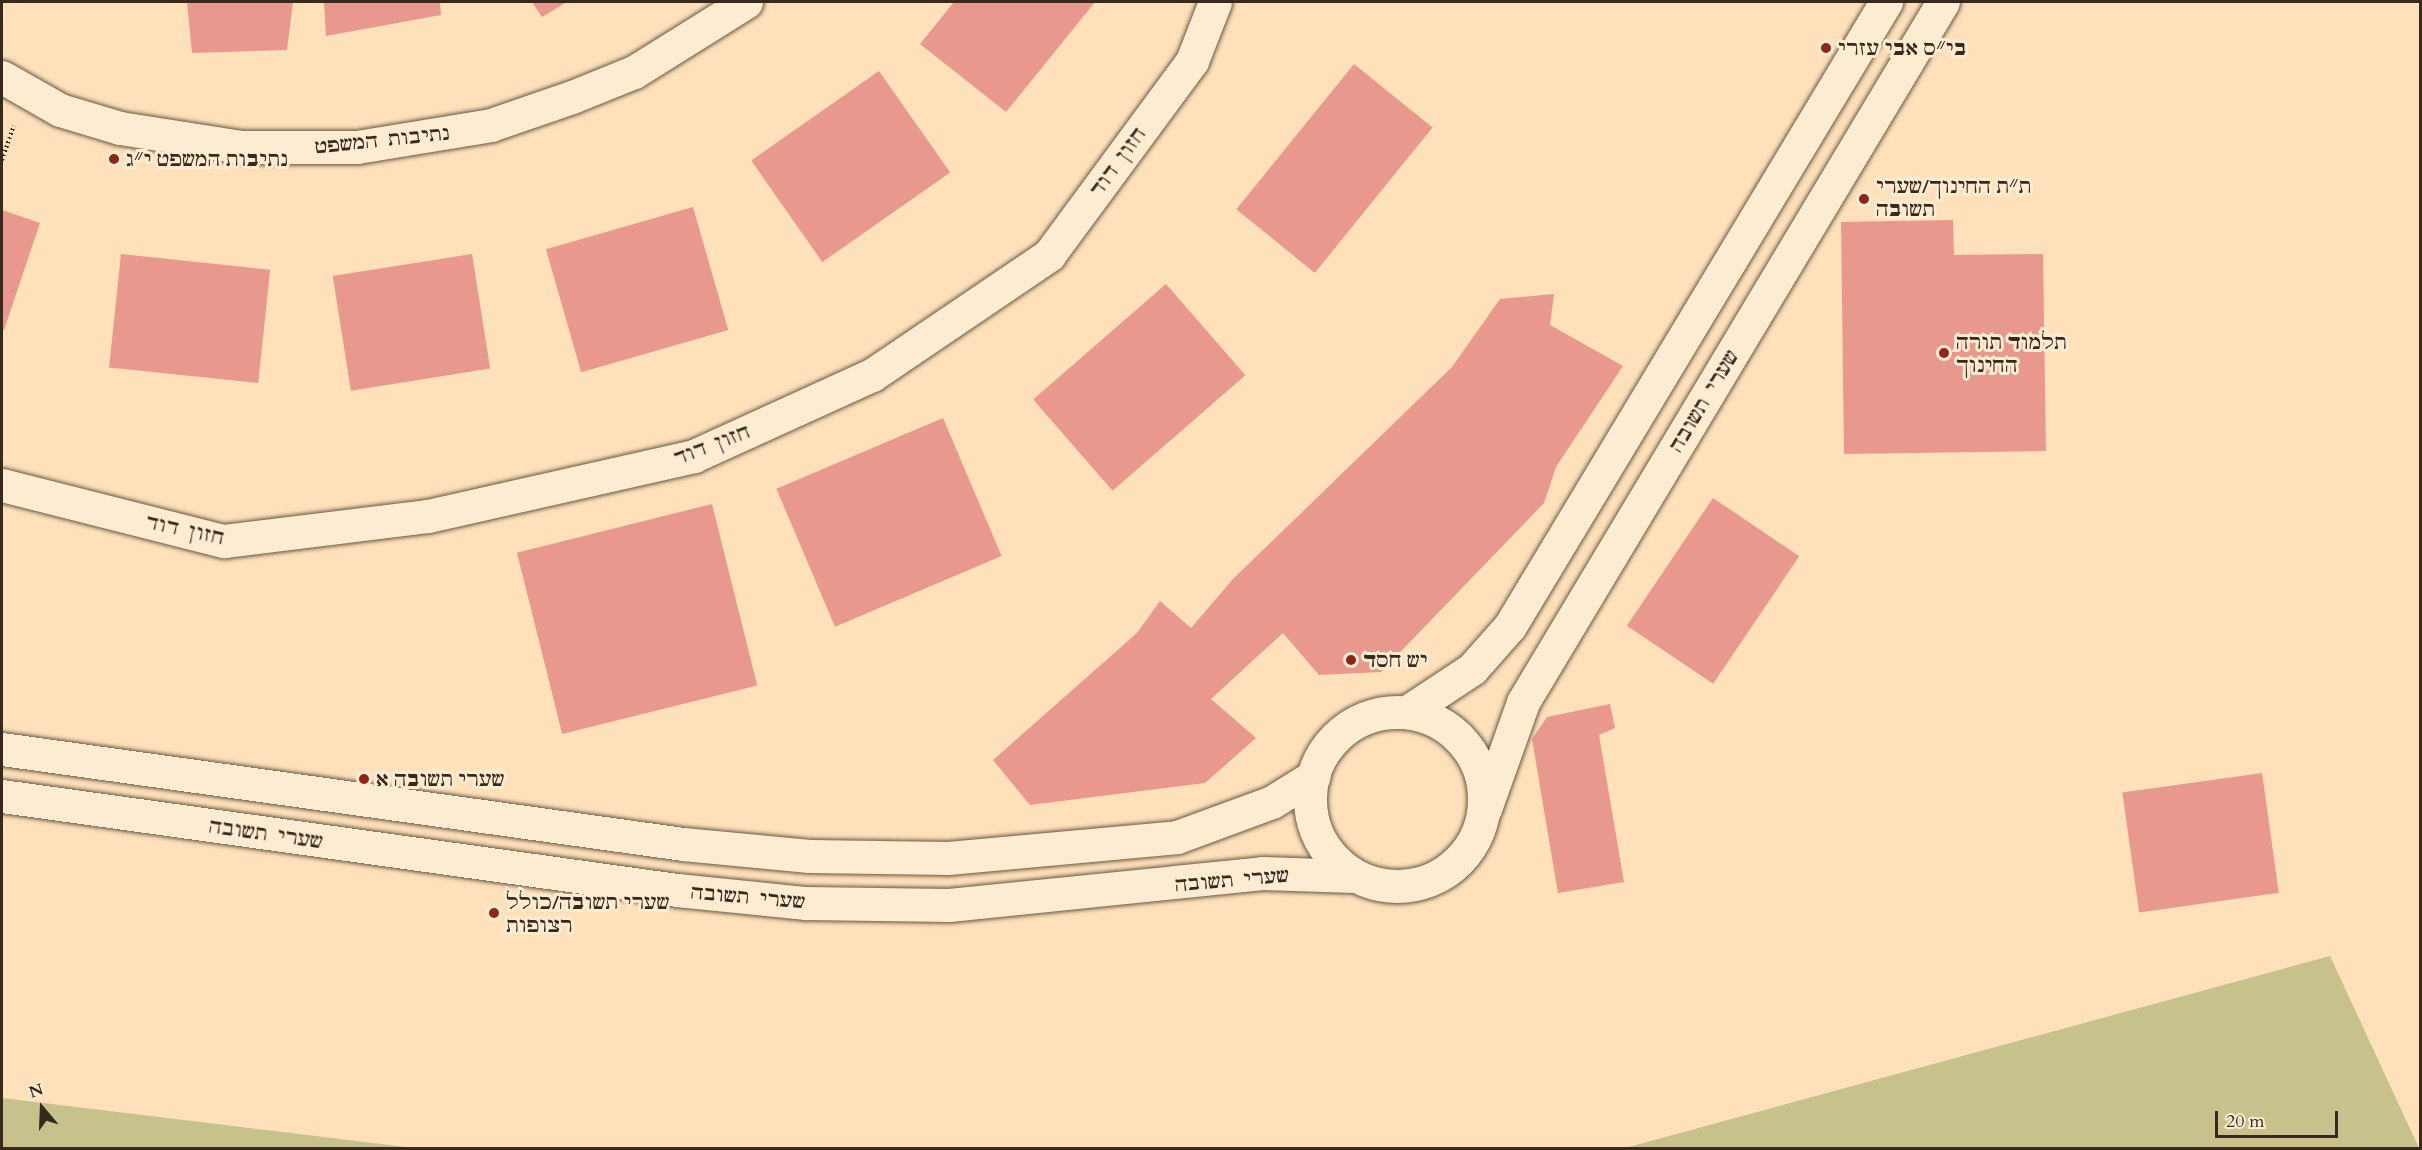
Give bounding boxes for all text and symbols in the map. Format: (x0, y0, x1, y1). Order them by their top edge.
place label: בי״ס אבי עזרי (1838, 36, 1967, 60)
marker: בי״ס אבי עזרי (1819, 41, 1833, 55)
street label: נתיבות המשפט (316, 121, 448, 159)
street label: חזון דוד (1086, 124, 1150, 200)
place label: נתיבות המשפט י״ג (126, 147, 288, 171)
marker: נתיבות המשפט י״ג (107, 152, 121, 166)
place label: ת״ת החינוך/שערי תשובה (1876, 175, 2031, 222)
marker: ת״ת החינוך/שערי תשובה (1857, 192, 1871, 206)
place label: תלמוד תורה החינוך (1956, 330, 2067, 377)
marker: תלמוד תורה החינוך (1937, 346, 1951, 360)
street label: שערי תשובה (1665, 348, 1743, 454)
street label: חזון דוד (673, 420, 751, 470)
street label: חזון דוד (146, 510, 224, 550)
place label: יש חסד (1363, 648, 1428, 672)
marker: יש חסד (1344, 653, 1358, 667)
place label: שערי תשובה א (376, 767, 504, 791)
marker: שערי תשובה א (357, 772, 371, 786)
street label: שערי תשובה (210, 814, 322, 854)
street label: שערי תשובה (1176, 863, 1288, 897)
street label: שערי תשובה (692, 880, 804, 914)
place label: שערי תשובה/כולל רצופות (506, 890, 669, 937)
marker: שערי תשובה/כולל רצופות (487, 906, 501, 920)
north arrow (12, 1078, 72, 1138)
text: N (26, 1078, 46, 1104)
scale bar (2218, 1099, 2341, 1137)
text: 20 m (2226, 1109, 2265, 1134)

